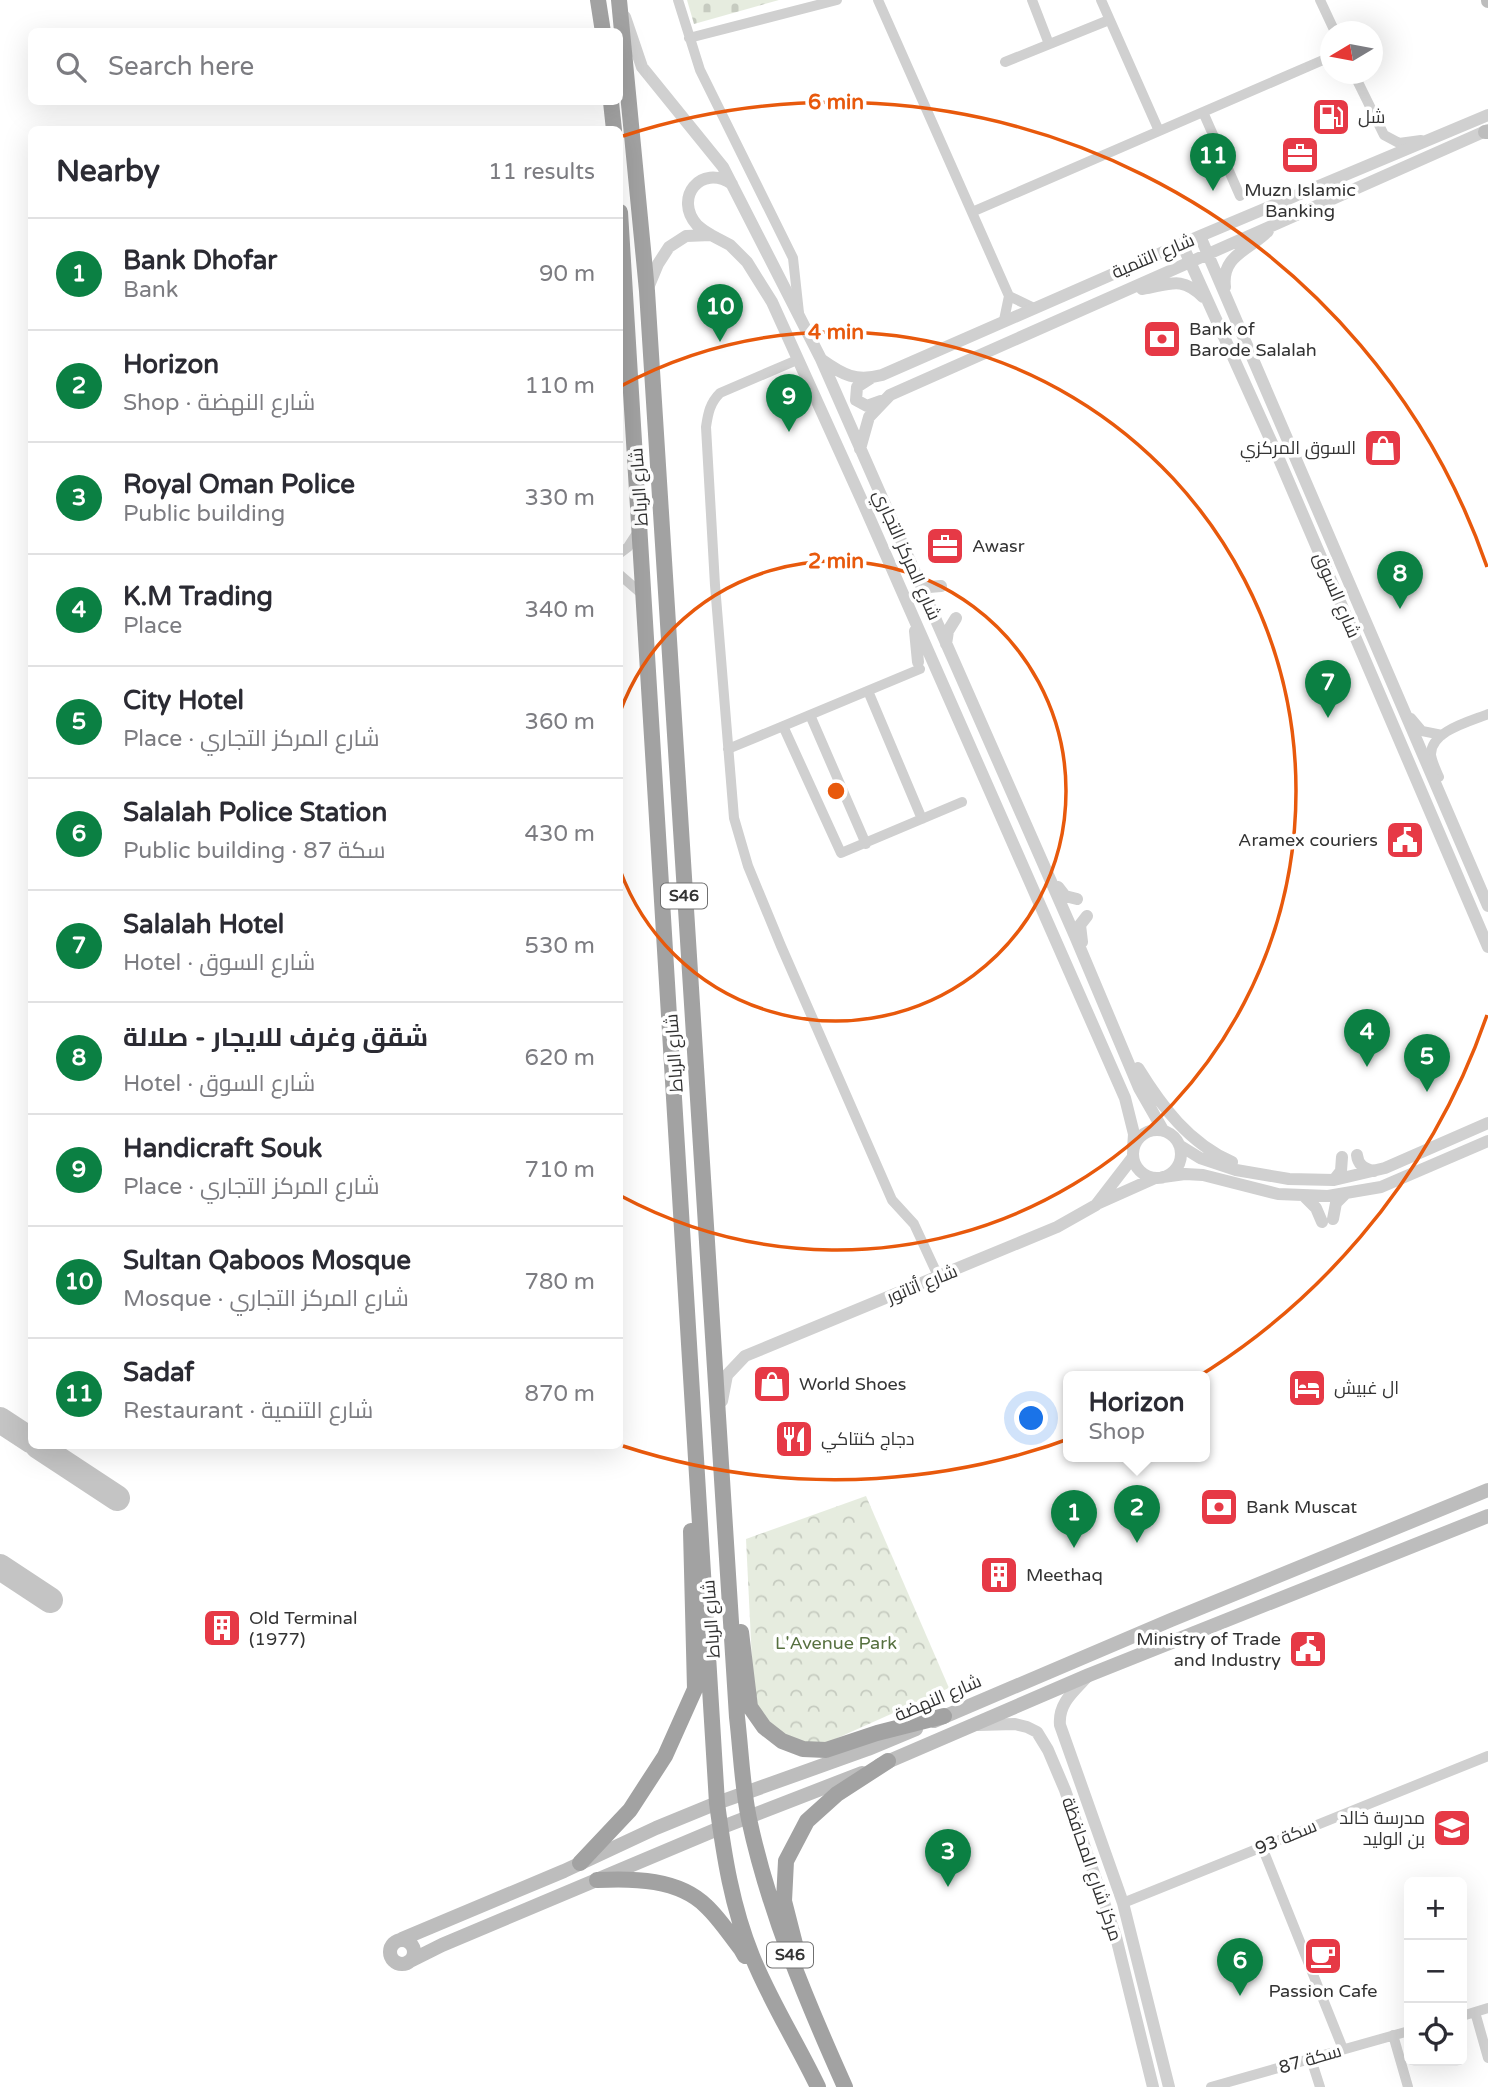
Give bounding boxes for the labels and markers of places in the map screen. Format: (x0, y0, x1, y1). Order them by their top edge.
fuel station icon: شل (1310, 96, 1352, 138)
place label: شل (1358, 106, 1385, 128)
pin: 11 (1190, 133, 1236, 191)
office icon: Muzn Islamic Banking (1279, 134, 1321, 176)
place label: Muzn Islamic Banking (1244, 179, 1356, 222)
pin: 10 (697, 284, 743, 342)
bank icon: Bank of Barode Salalah (1141, 318, 1183, 360)
place label: Bank of Barode Salalah (1189, 318, 1317, 361)
pin: 9 (766, 374, 812, 432)
shop icon: السوق المركزي (1362, 427, 1404, 469)
place label: السوق المركزي (1240, 437, 1356, 462)
office icon: Awasr (924, 525, 966, 567)
place label: Awasr (972, 535, 1025, 557)
pin: 8 (1377, 551, 1423, 609)
pin: 7 (1305, 660, 1351, 718)
centre of rings (824, 779, 848, 803)
public building icon: Aramex couriers (1384, 819, 1426, 861)
place label: Aramex couriers (1238, 829, 1378, 851)
pin: 4 (1344, 1009, 1390, 1067)
pin: 5 (1404, 1034, 1450, 1092)
shop icon: World Shoes (751, 1363, 793, 1405)
hotel icon: ال غبيش (1286, 1367, 1328, 1409)
place label: World Shoes (799, 1373, 906, 1395)
place label: ال غبيش (1334, 1377, 1399, 1399)
restaurant icon: دجاج كنتاكي (773, 1418, 815, 1460)
place label: دجاج كنتاكي (821, 1428, 914, 1453)
pin: 2 (1114, 1485, 1160, 1543)
bank icon: Bank Muscat (1198, 1486, 1240, 1528)
pin: 1 (1051, 1490, 1097, 1548)
place label: Bank Muscat (1246, 1496, 1357, 1518)
building icon: Meethaq (978, 1554, 1020, 1596)
place label: Meethaq (1026, 1564, 1103, 1586)
building icon: Old Terminal (1977) (201, 1607, 243, 1649)
place label: Old Terminal (1977) (249, 1607, 357, 1650)
place label: Ministry of Trade and Industry (1136, 1628, 1281, 1671)
public building icon: Ministry of Trade and Industry (1287, 1628, 1329, 1670)
place label: مدرسة خالد بن الوليد (1339, 1807, 1425, 1850)
school or university icon: مدرسة خالد بن الوليد (1431, 1807, 1473, 1849)
pin: 3 (925, 1829, 971, 1887)
cafe icon: Passion Cafe (1302, 1935, 1344, 1977)
pin: 6 (1217, 1938, 1263, 1996)
place label: Passion Cafe (1268, 1980, 1378, 2002)

